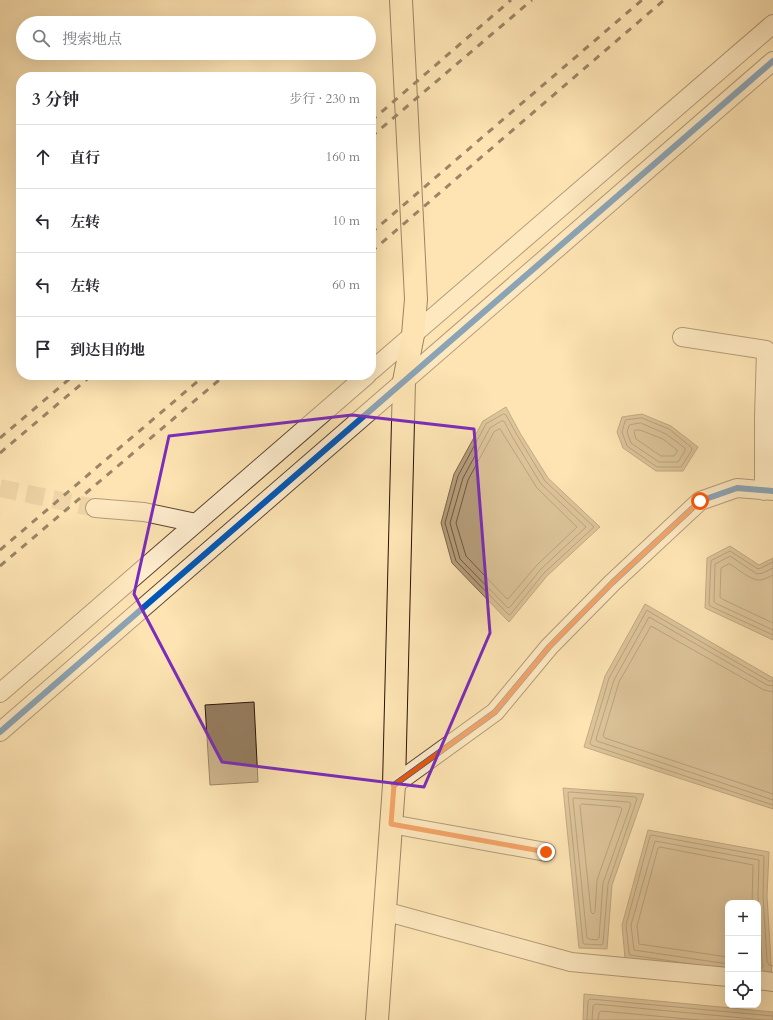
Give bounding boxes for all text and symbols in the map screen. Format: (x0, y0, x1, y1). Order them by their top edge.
search box (16, 16, 376, 60)
icon: search (30, 27, 52, 49)
text: 搜索地点 (62, 29, 122, 49)
text: 3 分钟 (32, 88, 79, 111)
text: 步行 · 230 m (289, 90, 360, 108)
icon: ahead (32, 146, 54, 168)
text: 直行 (70, 148, 100, 168)
text: 160 m (326, 148, 360, 166)
icon: left (32, 210, 54, 232)
text: 左转 (70, 212, 100, 232)
text: 10 m (332, 212, 360, 230)
icon: left (32, 274, 54, 296)
text: 左转 (70, 276, 100, 296)
text: 60 m (332, 276, 360, 294)
icon: arrive (32, 338, 54, 360)
text: 到达目的地 (70, 340, 145, 360)
route start (691, 492, 709, 510)
route end (537, 843, 555, 861)
map controls (725, 900, 761, 1008)
button: + (725, 900, 761, 936)
button: − (725, 936, 761, 972)
button: locate (725, 972, 761, 1008)

